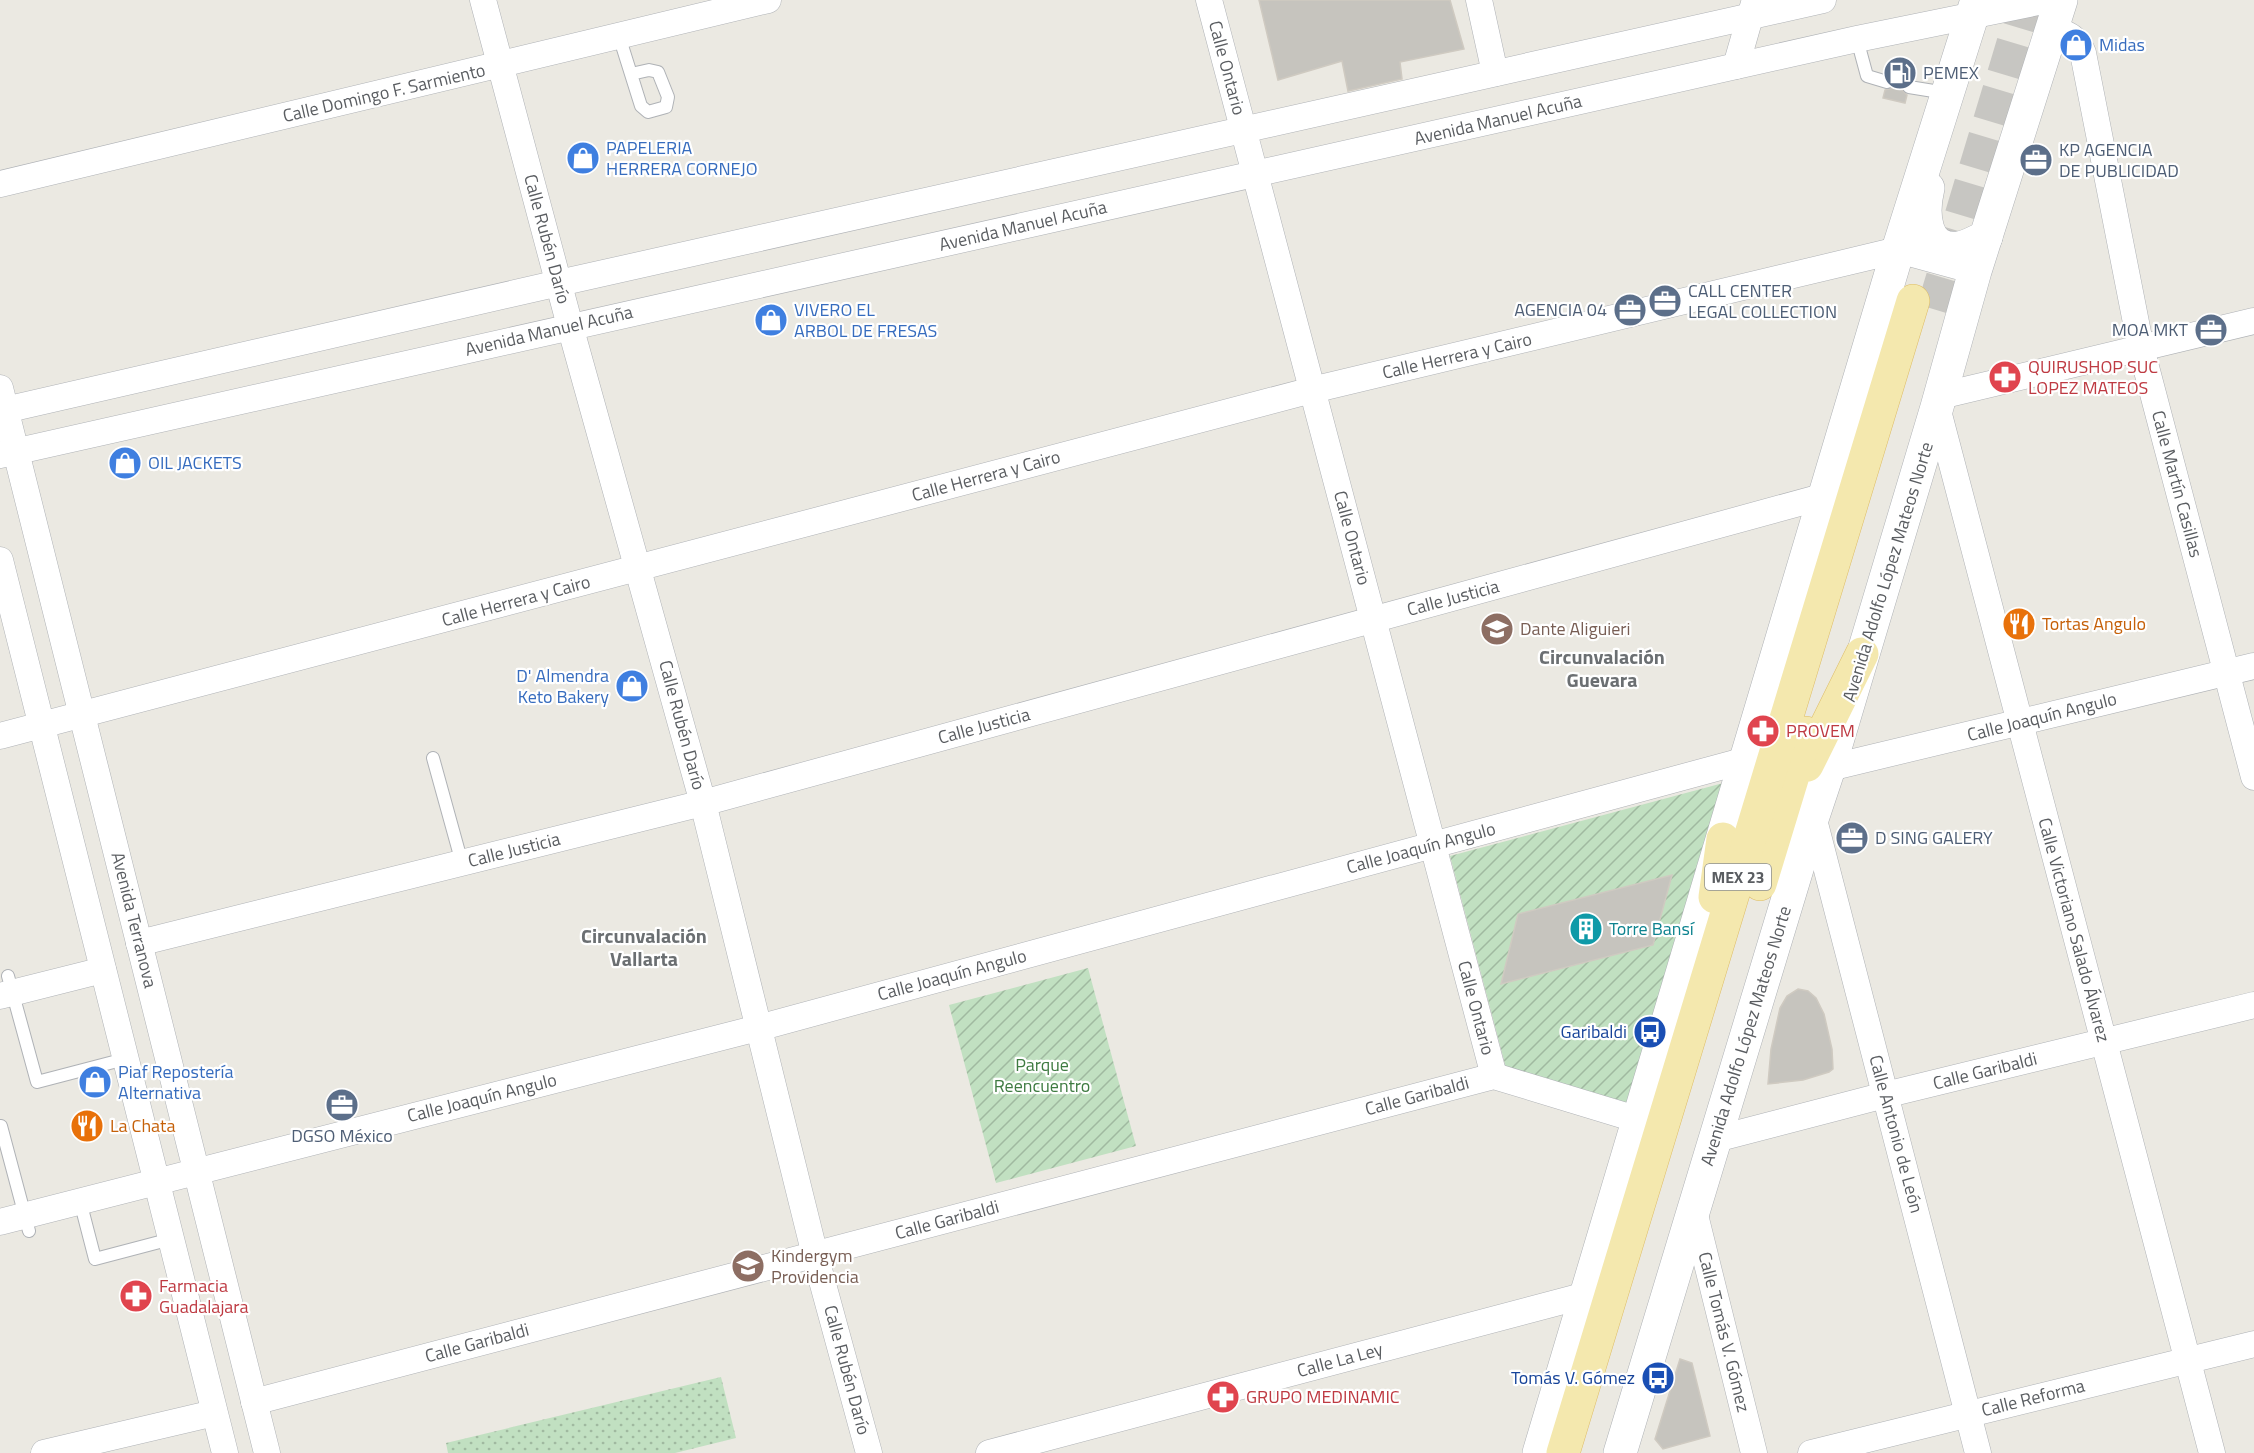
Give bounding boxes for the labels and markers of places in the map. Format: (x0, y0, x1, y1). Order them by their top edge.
shop icon: Midas (2058, 27, 2094, 63)
place label: Midas (2099, 31, 2145, 58)
fuel station icon: PEMEX (1882, 55, 1918, 91)
place label: PEMEX (1923, 59, 1979, 86)
place label: PAPELERIA HERRERA CORNEJO (606, 134, 758, 182)
place label: KP AGENCIA DE PUBLICIDAD (2059, 136, 2179, 184)
shop icon: PAPELERIA HERRERA CORNEJO (565, 140, 601, 176)
office icon: KP AGENCIA DE PUBLICIDAD (2018, 142, 2054, 178)
place label: CALL CENTER LEGAL COLLECTION (1688, 277, 1837, 325)
office icon: CALL CENTER LEGAL COLLECTION (1647, 283, 1683, 319)
office icon: AGENCIA 04 (1612, 292, 1648, 328)
place label: VIVERO EL ARBOL DE FRESAS (794, 296, 937, 344)
place label: AGENCIA 04 (1514, 296, 1607, 323)
shop icon: VIVERO EL ARBOL DE FRESAS (753, 302, 789, 338)
office icon: MOA MKT (2193, 312, 2229, 348)
place label: MOA MKT (2112, 316, 2189, 343)
place label: QUIRUSHOP SUC LOPEZ MATEOS (2028, 353, 2158, 401)
pharmacy icon: QUIRUSHOP SUC LOPEZ MATEOS (1987, 359, 2023, 395)
shop icon: OIL JACKETS (107, 445, 143, 481)
place label: OIL JACKETS (148, 449, 242, 476)
restaurant icon: Tortas Angulo (2001, 606, 2037, 642)
place label: Tortas Angulo (2042, 610, 2146, 637)
school or university icon: Dante Aliguieri (1479, 611, 1515, 647)
place label: Dante Aliguieri (1520, 615, 1630, 642)
place label: D' Almendra Keto Bakery (516, 662, 609, 710)
shop icon: D' Almendra Keto Bakery (614, 668, 650, 704)
pharmacy icon: PROVEM (1745, 713, 1781, 749)
place label: PROVEM (1786, 717, 1855, 744)
office icon: D SING GALERY (1834, 820, 1870, 856)
place label: D SING GALERY (1875, 824, 1993, 851)
building icon: Torre Bansí (1568, 911, 1604, 947)
place label: Torre Bansí (1609, 915, 1696, 942)
bus stop icon: Garibaldi (1632, 1014, 1668, 1050)
place label: Garibaldi (1561, 1018, 1627, 1045)
place label: Piaf Repostería Alternativa (118, 1058, 234, 1106)
shop icon: Piaf Repostería Alternativa (77, 1064, 113, 1100)
office icon: DGSO México (324, 1087, 360, 1123)
restaurant icon: La Chata (69, 1108, 105, 1144)
place label: La Chata (110, 1112, 175, 1139)
place label: DGSO México (291, 1122, 393, 1149)
place label: Kindergym Providencia (771, 1242, 859, 1290)
school or university icon: Kindergym Providencia (730, 1248, 766, 1284)
place label: Farmacia Guadalajara (159, 1272, 249, 1320)
pharmacy icon: Farmacia Guadalajara (118, 1278, 154, 1314)
bus stop icon: Tomás V. Gómez (1640, 1360, 1676, 1396)
place label: Tomás V. Gómez (1511, 1364, 1635, 1391)
pharmacy icon: GRUPO MEDINAMIC (1205, 1379, 1241, 1415)
place label: GRUPO MEDINAMIC (1246, 1383, 1400, 1410)

